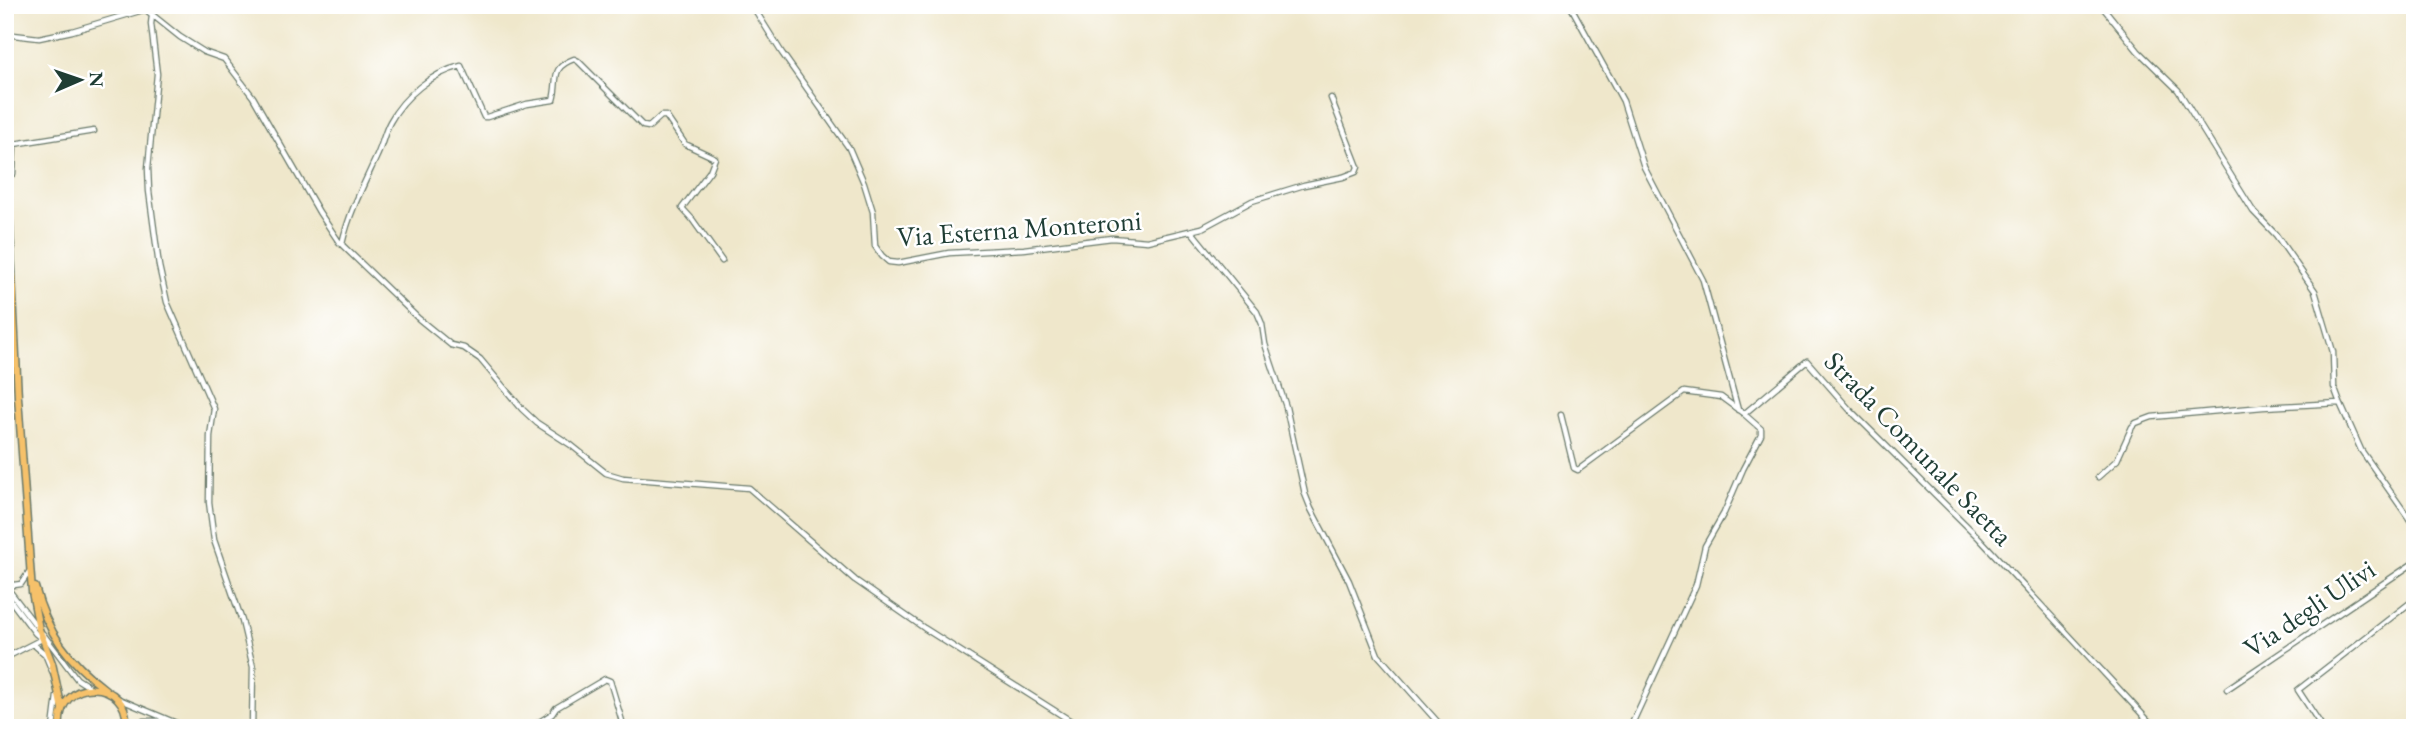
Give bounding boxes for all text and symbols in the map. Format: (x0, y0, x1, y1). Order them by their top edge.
north arrow (46, 46, 116, 116)
text: N (84, 71, 109, 88)
street label: Via Esterna Monteroni (895, 201, 1143, 255)
street label: Strada Comunale Saetta (1817, 343, 2022, 553)
street label: Via degli Ulivi (2236, 551, 2382, 665)

